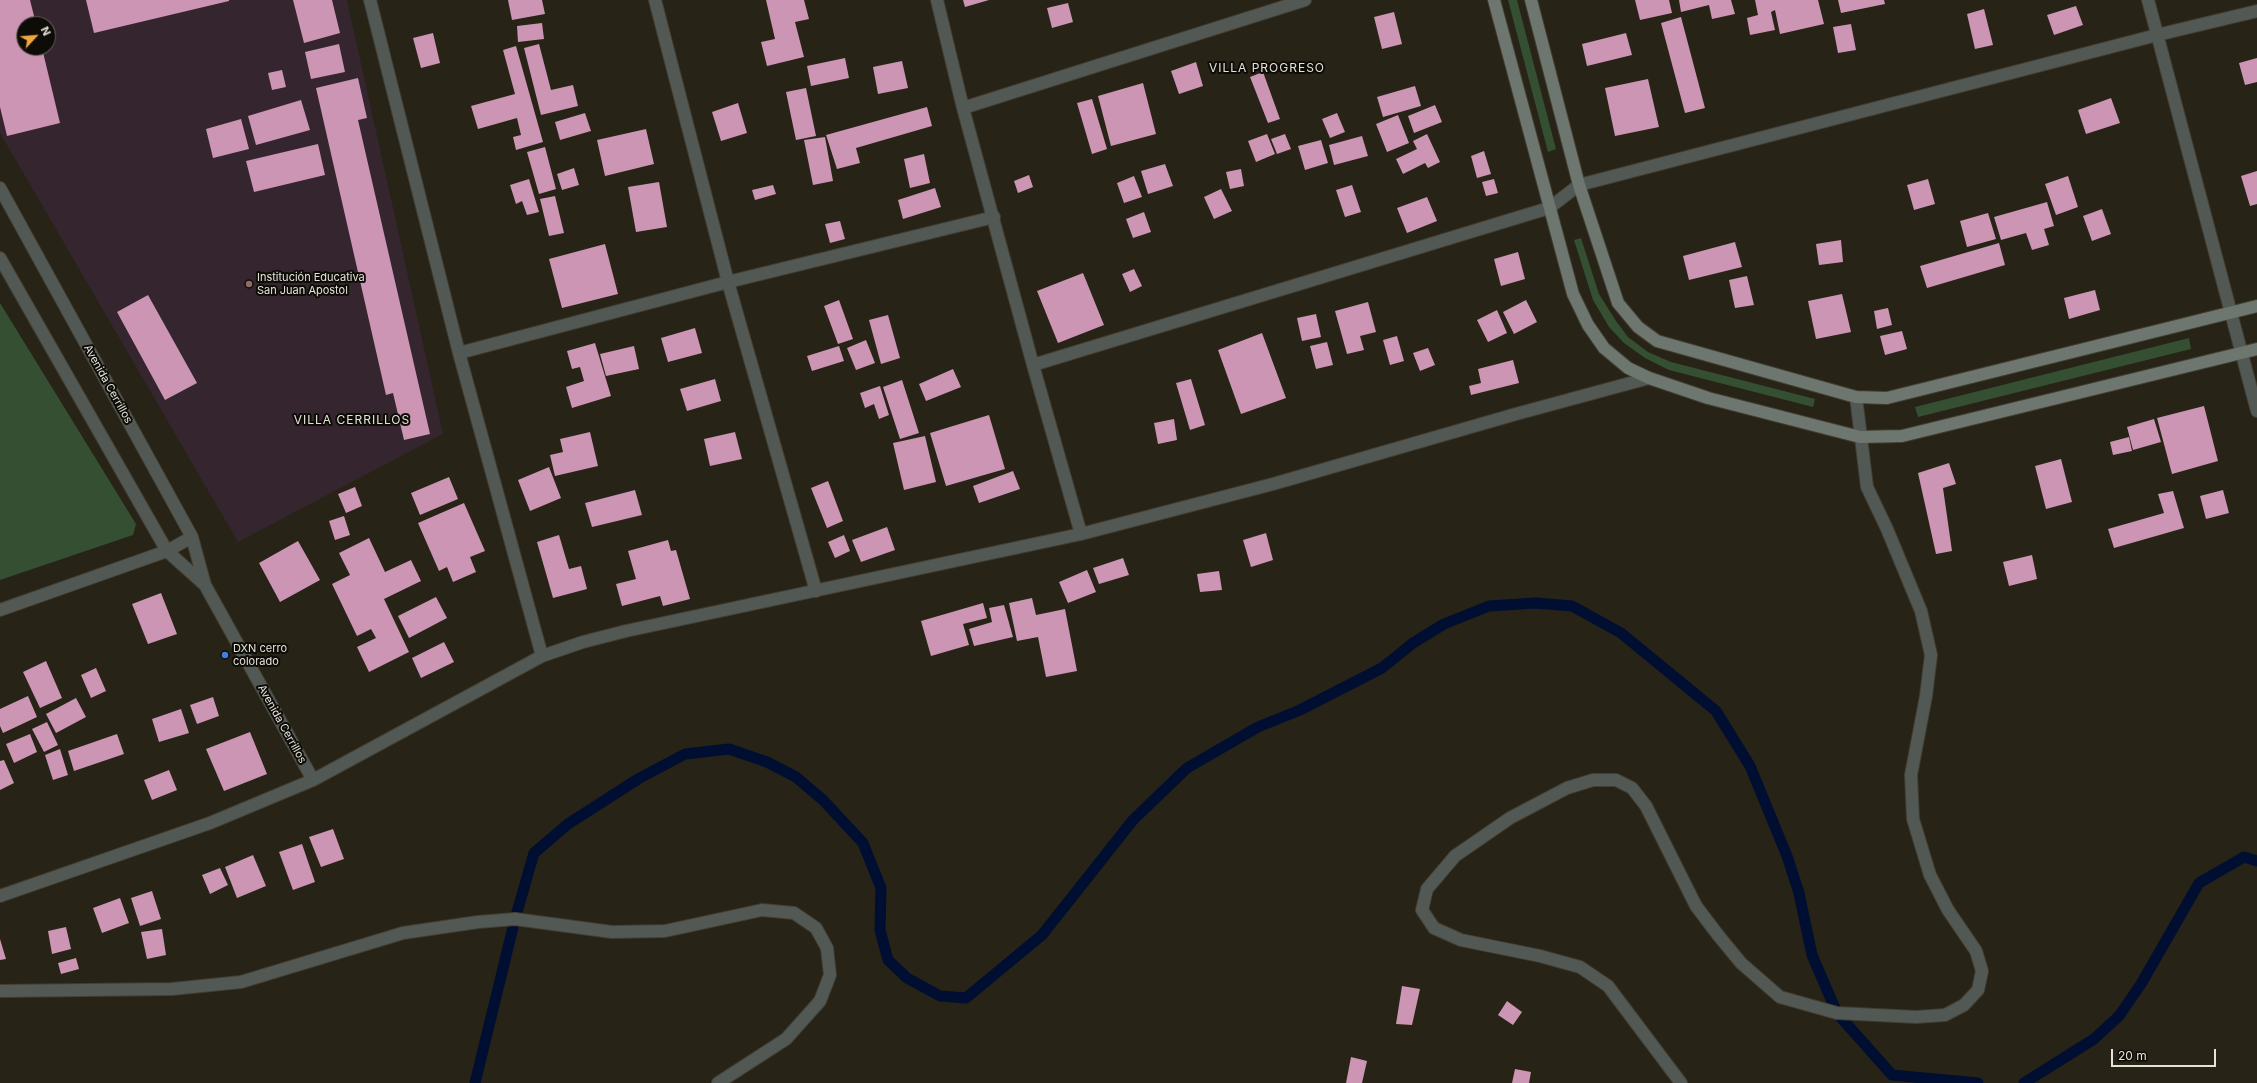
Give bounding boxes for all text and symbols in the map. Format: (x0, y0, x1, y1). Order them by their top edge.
north arrow (16, 16, 56, 56)
text: N (38, 24, 54, 38)
district label: VILLA PROGRESO (1209, 61, 1325, 75)
place label: Institución Educativa San Juan Apostol (257, 271, 365, 297)
marker: Institución Educativa San Juan Apostol (244, 279, 254, 289)
street label: Avenida Cerrillos (81, 342, 135, 426)
district label: VILLA CERRILLOS (294, 413, 410, 427)
place label: DXN cerro colorado (233, 642, 287, 668)
marker: DXN cerro colorado (220, 650, 230, 660)
street label: Avenida Cerrillos (255, 682, 309, 766)
scale bar (2113, 1041, 2218, 1067)
text: 20 m (2118, 1048, 2147, 1063)

